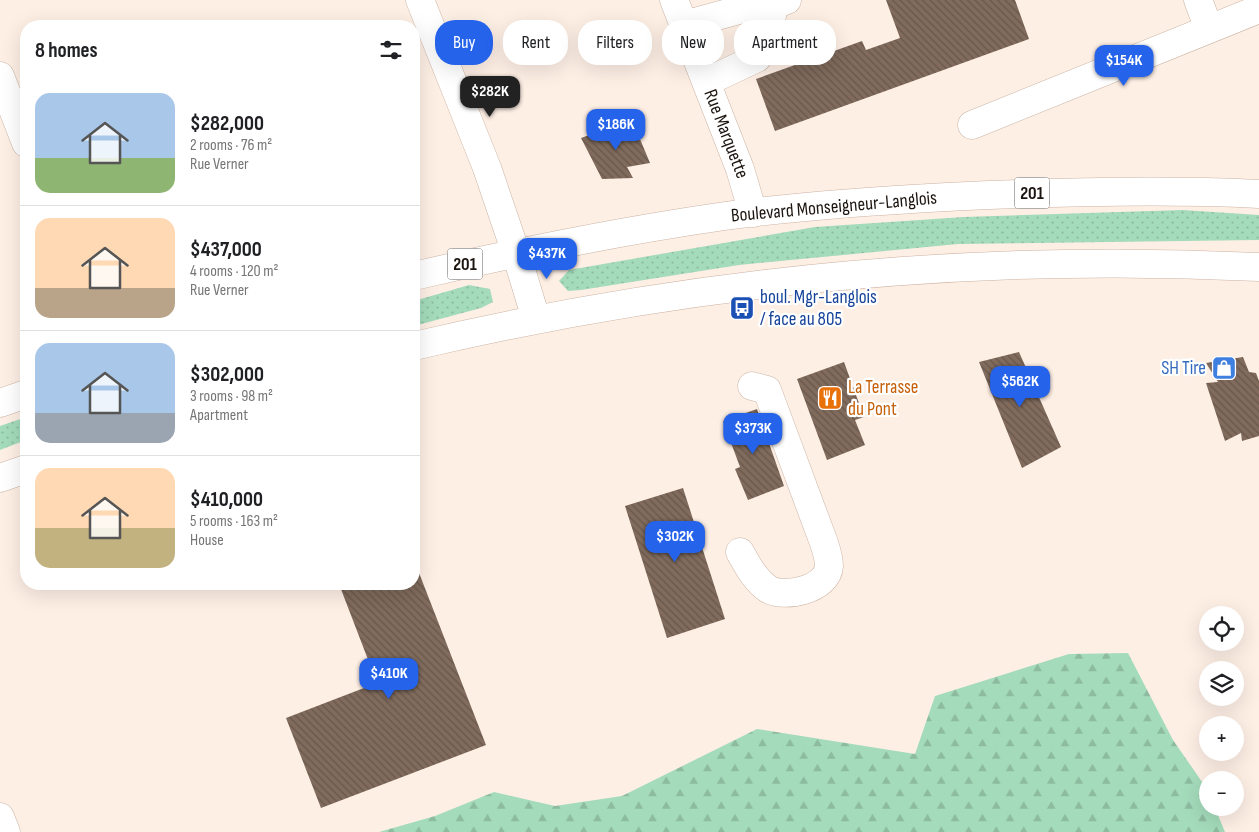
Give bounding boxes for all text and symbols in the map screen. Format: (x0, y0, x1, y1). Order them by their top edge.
chip: Buy (435, 20, 493, 65)
chip: Rent (503, 20, 568, 65)
chip: Filters (578, 20, 652, 65)
chip: New (662, 20, 724, 65)
chip: Apartment (734, 20, 836, 65)
icon: filters (377, 36, 405, 64)
text: 8 homes (35, 38, 98, 63)
pin: $154K (1089, 44, 1159, 87)
text: $154K (1106, 51, 1142, 70)
pin: $282K (455, 76, 525, 118)
text: $282K (471, 82, 509, 101)
street label: Rue Marquette (698, 86, 754, 182)
pin: $186K (581, 108, 651, 151)
text: $282,000 (190, 111, 264, 136)
icon: home (75, 113, 135, 173)
text: $186K (597, 115, 635, 134)
text: 2 rooms · 76 m² (190, 136, 272, 155)
text: Rue Verner (190, 155, 249, 174)
road number: 201 (1014, 178, 1050, 208)
street label: Boulevard Monseigneur-Langlois (730, 187, 938, 227)
text: $437,000 (190, 237, 262, 262)
icon: home (75, 238, 135, 298)
pin: $437K (512, 238, 582, 280)
text: $437K (528, 244, 566, 263)
road number: 201 (448, 248, 482, 280)
text: 4 rooms · 120 m² (190, 262, 278, 281)
text: Rue Verner (190, 281, 249, 300)
place label: boul. Mgr-Langlois / face au 805 (760, 286, 877, 331)
bus stop icon: boul. Mgr-Langlois / face au 805 (729, 295, 755, 321)
shop icon: SH Tire (1211, 355, 1237, 381)
place label: SH Tire (1161, 357, 1206, 380)
text: $302,000 (190, 362, 264, 387)
icon: home (75, 363, 135, 423)
pin: $562K (985, 366, 1055, 408)
text: $562K (1001, 372, 1039, 391)
place label: La Terrasse du Pont (848, 376, 918, 421)
restaurant icon: La Terrasse du Pont (817, 385, 843, 411)
text: 3 rooms · 98 m² (190, 387, 273, 406)
text: Apartment (190, 406, 248, 425)
pin: $373K (718, 412, 788, 455)
text: $373K (734, 419, 772, 438)
text: $410,000 (190, 487, 263, 512)
icon: home (75, 488, 135, 548)
text: 5 rooms · 163 m² (190, 512, 278, 531)
pin: $302K (640, 520, 710, 563)
text: $302K (656, 527, 694, 546)
text: House (190, 531, 224, 550)
map controls (1199, 606, 1244, 816)
button: locate (1199, 606, 1244, 651)
pin: $410K (354, 658, 424, 700)
button: layers (1199, 661, 1244, 706)
text: $410K (370, 664, 408, 683)
button: + (1199, 716, 1244, 761)
button: − (1199, 771, 1244, 816)

